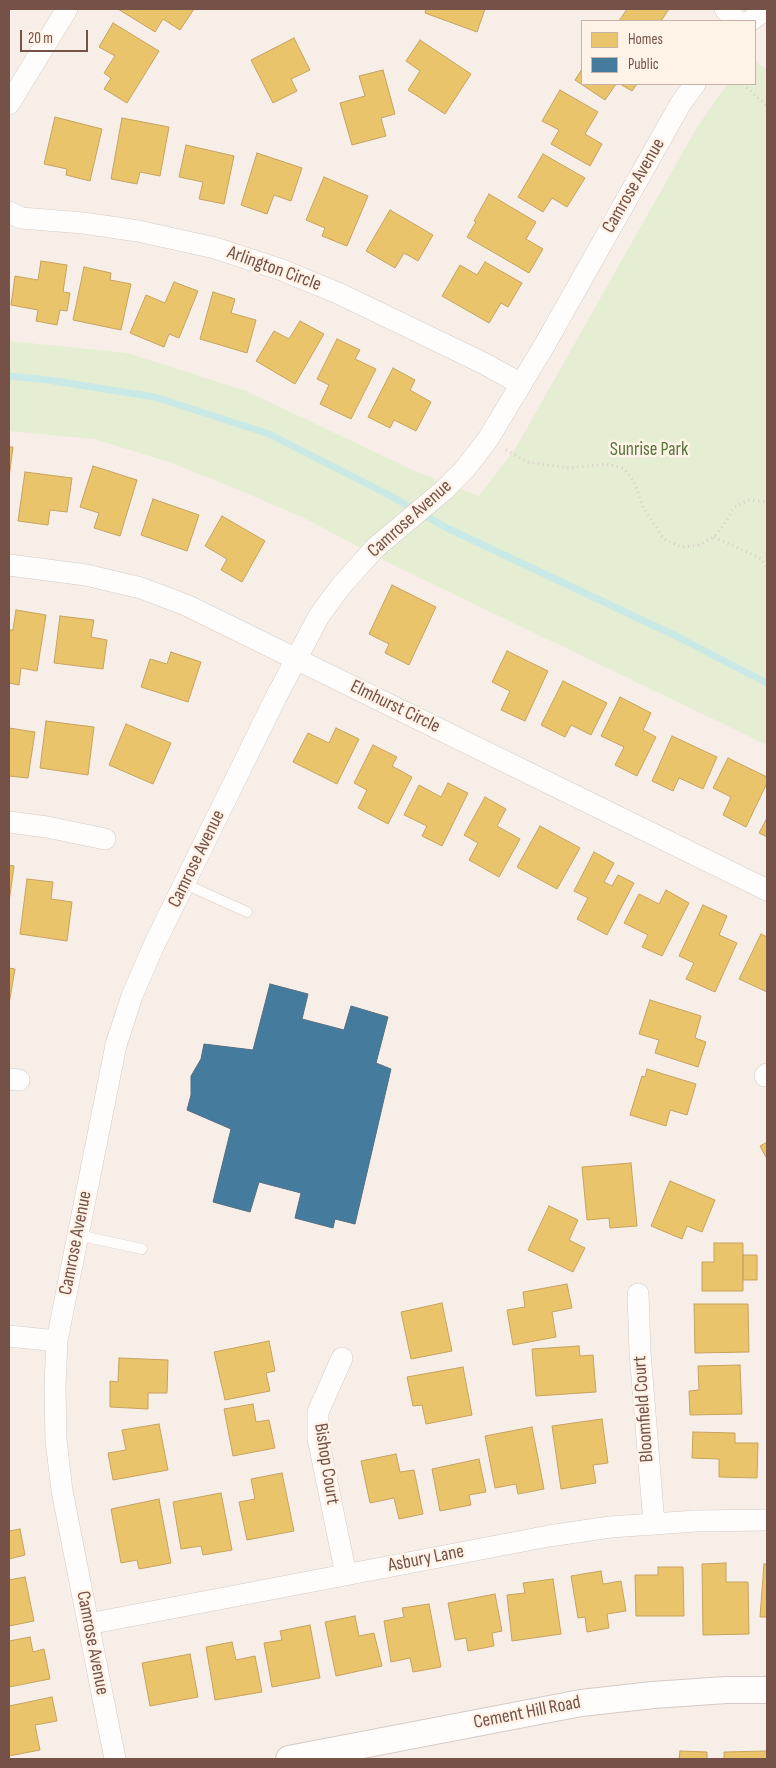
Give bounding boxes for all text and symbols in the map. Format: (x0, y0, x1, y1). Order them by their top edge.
scale bar (22, 20, 90, 52)
legend (581, 20, 756, 85)
text: 20 m (28, 29, 53, 48)
text: Homes (628, 30, 663, 49)
text: Public (628, 55, 659, 74)
street label: Camrose Avenue (598, 135, 670, 237)
street label: Arlington Circle (224, 241, 324, 297)
park label: Sunrise Park (610, 439, 688, 461)
street label: Camrose Avenue (363, 475, 457, 563)
street label: Elmhurst Circle (346, 675, 444, 739)
street label: Camrose Avenue (164, 807, 230, 911)
street label: Camrose Avenue (55, 1189, 97, 1297)
street label: Bloomfield Court (629, 1355, 659, 1463)
street label: Bishop Court (308, 1422, 344, 1506)
street label: Asbury Lane (386, 1540, 466, 1578)
street label: Camrose Avenue (71, 1589, 113, 1697)
street label: Cement Hill Road (472, 1691, 582, 1735)

